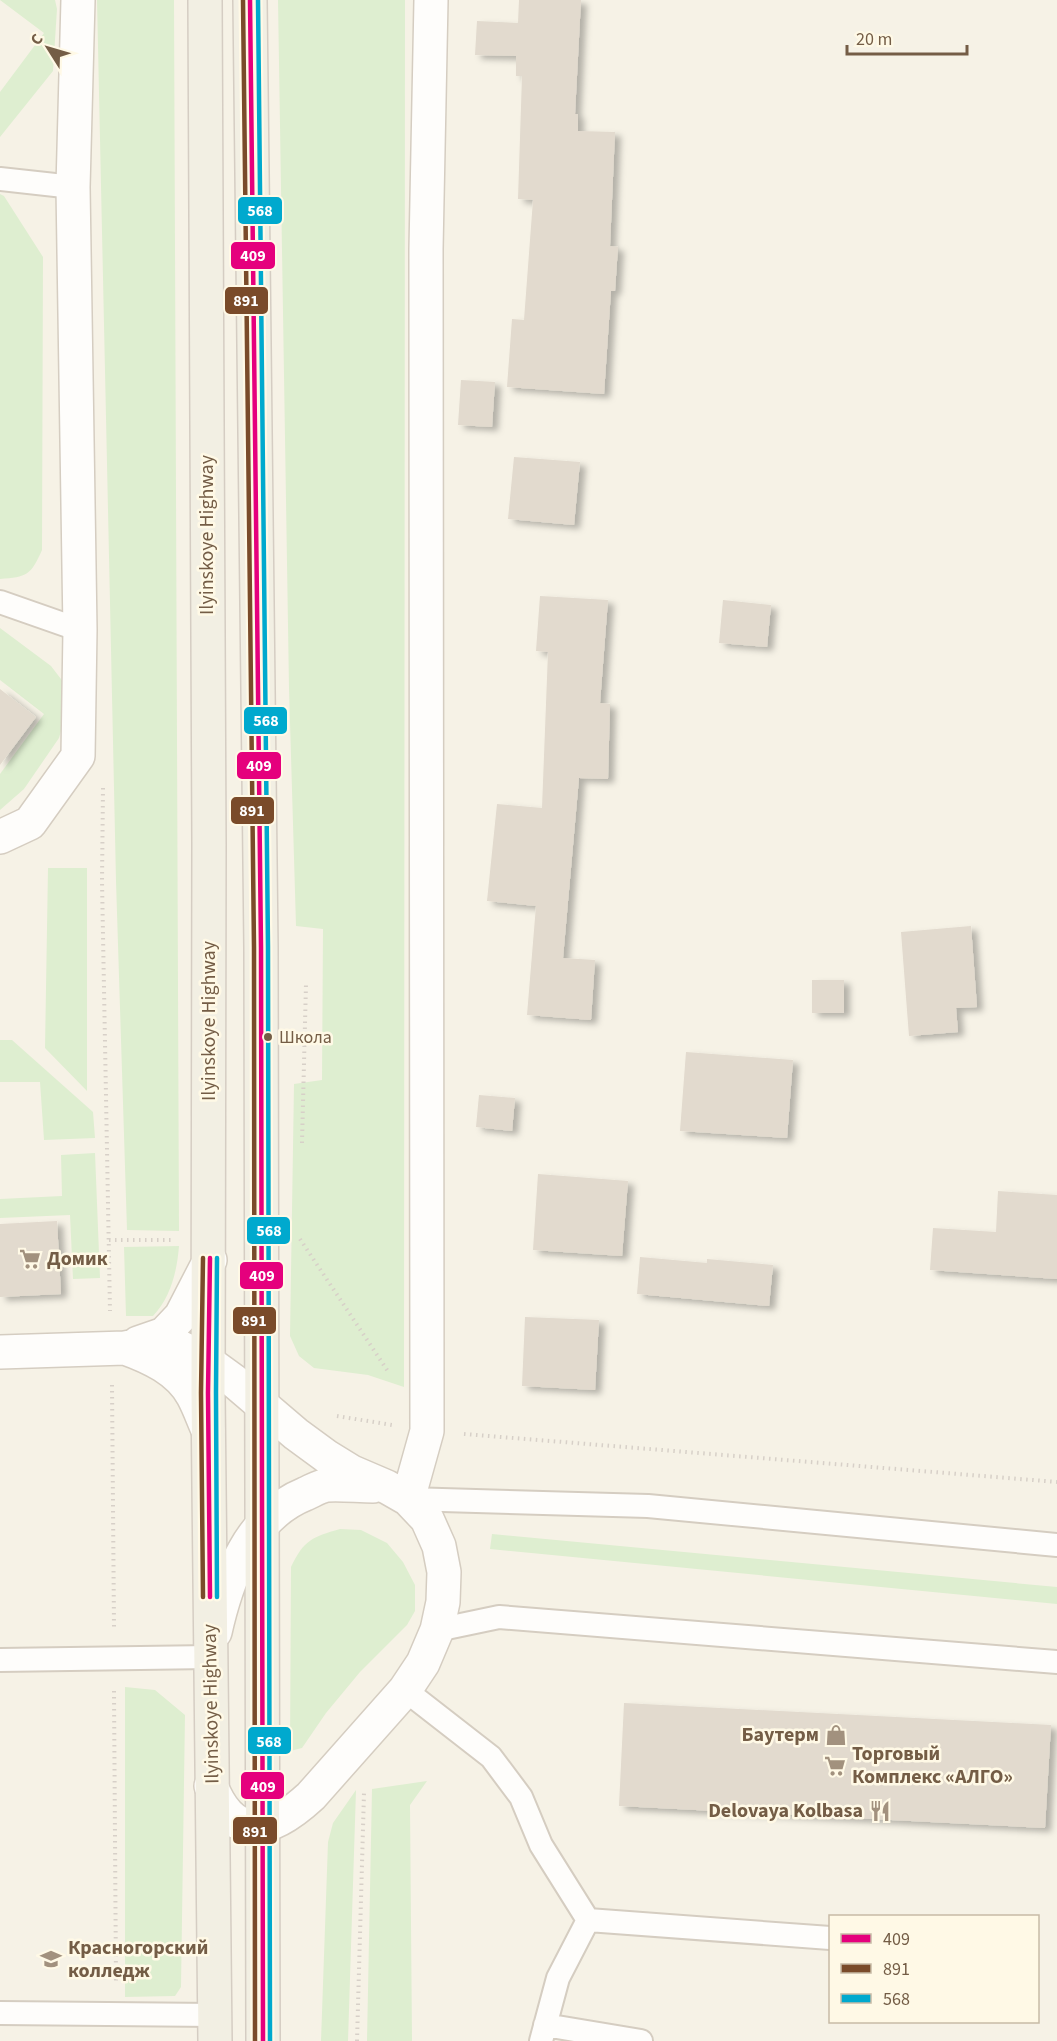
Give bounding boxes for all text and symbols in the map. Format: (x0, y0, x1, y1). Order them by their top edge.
north arrow (18, 18, 78, 78)
scale bar (847, 18, 967, 56)
text: 20 m (856, 27, 892, 52)
text: С (25, 29, 48, 50)
line badge: 568 (237, 196, 283, 225)
text: 568 (247, 200, 273, 222)
line badge: 409 (230, 241, 276, 270)
text: 409 (240, 245, 266, 267)
line badge: 891 (224, 286, 269, 315)
text: 891 (233, 290, 259, 312)
street label: Ilyinskoye Highway (193, 454, 221, 615)
line badge: 568 (243, 706, 288, 735)
text: 568 (253, 710, 279, 732)
line badge: 409 (236, 751, 282, 780)
text: 409 (246, 755, 272, 777)
line badge: 891 (230, 796, 275, 825)
text: 891 (239, 800, 265, 822)
street label: Ilyinskoye Highway (195, 940, 223, 1101)
place label: Школа (279, 1025, 332, 1050)
marker: Школа (262, 1031, 274, 1043)
line badge: 568 (246, 1216, 291, 1245)
text: 568 (256, 1220, 282, 1242)
place label: Домик (47, 1245, 108, 1273)
supermarket icon: Домик (18, 1247, 42, 1271)
line badge: 409 (239, 1261, 284, 1290)
text: 409 (249, 1265, 275, 1287)
line badge: 891 (232, 1306, 277, 1335)
text: 891 (241, 1310, 267, 1332)
street label: Ilyinskoye Highway (196, 1623, 226, 1784)
place label: Баутерм (742, 1721, 819, 1749)
shop icon: Баутерм (824, 1723, 848, 1747)
line badge: 568 (247, 1726, 292, 1755)
text: 568 (256, 1731, 282, 1753)
place label: Торговый Комплекс «АЛГО» (852, 1740, 1013, 1791)
supermarket icon: Торговый Комплекс «АЛГО» (823, 1754, 847, 1778)
line badge: 409 (240, 1771, 285, 1800)
text: 409 (250, 1776, 276, 1798)
place label: Delovaya Kolbasa (708, 1797, 863, 1825)
restaurant icon: Delovaya Kolbasa (868, 1799, 892, 1823)
line badge: 891 (232, 1816, 278, 1845)
text: 891 (242, 1821, 268, 1843)
legend (829, 1915, 1039, 2023)
text: 409 (883, 1927, 910, 1952)
place label: Красногорский колледж (68, 1934, 208, 1985)
school or university icon: Красногорский колледж (39, 1947, 63, 1971)
text: 891 (883, 1957, 910, 1982)
text: 568 (883, 1987, 910, 2012)

